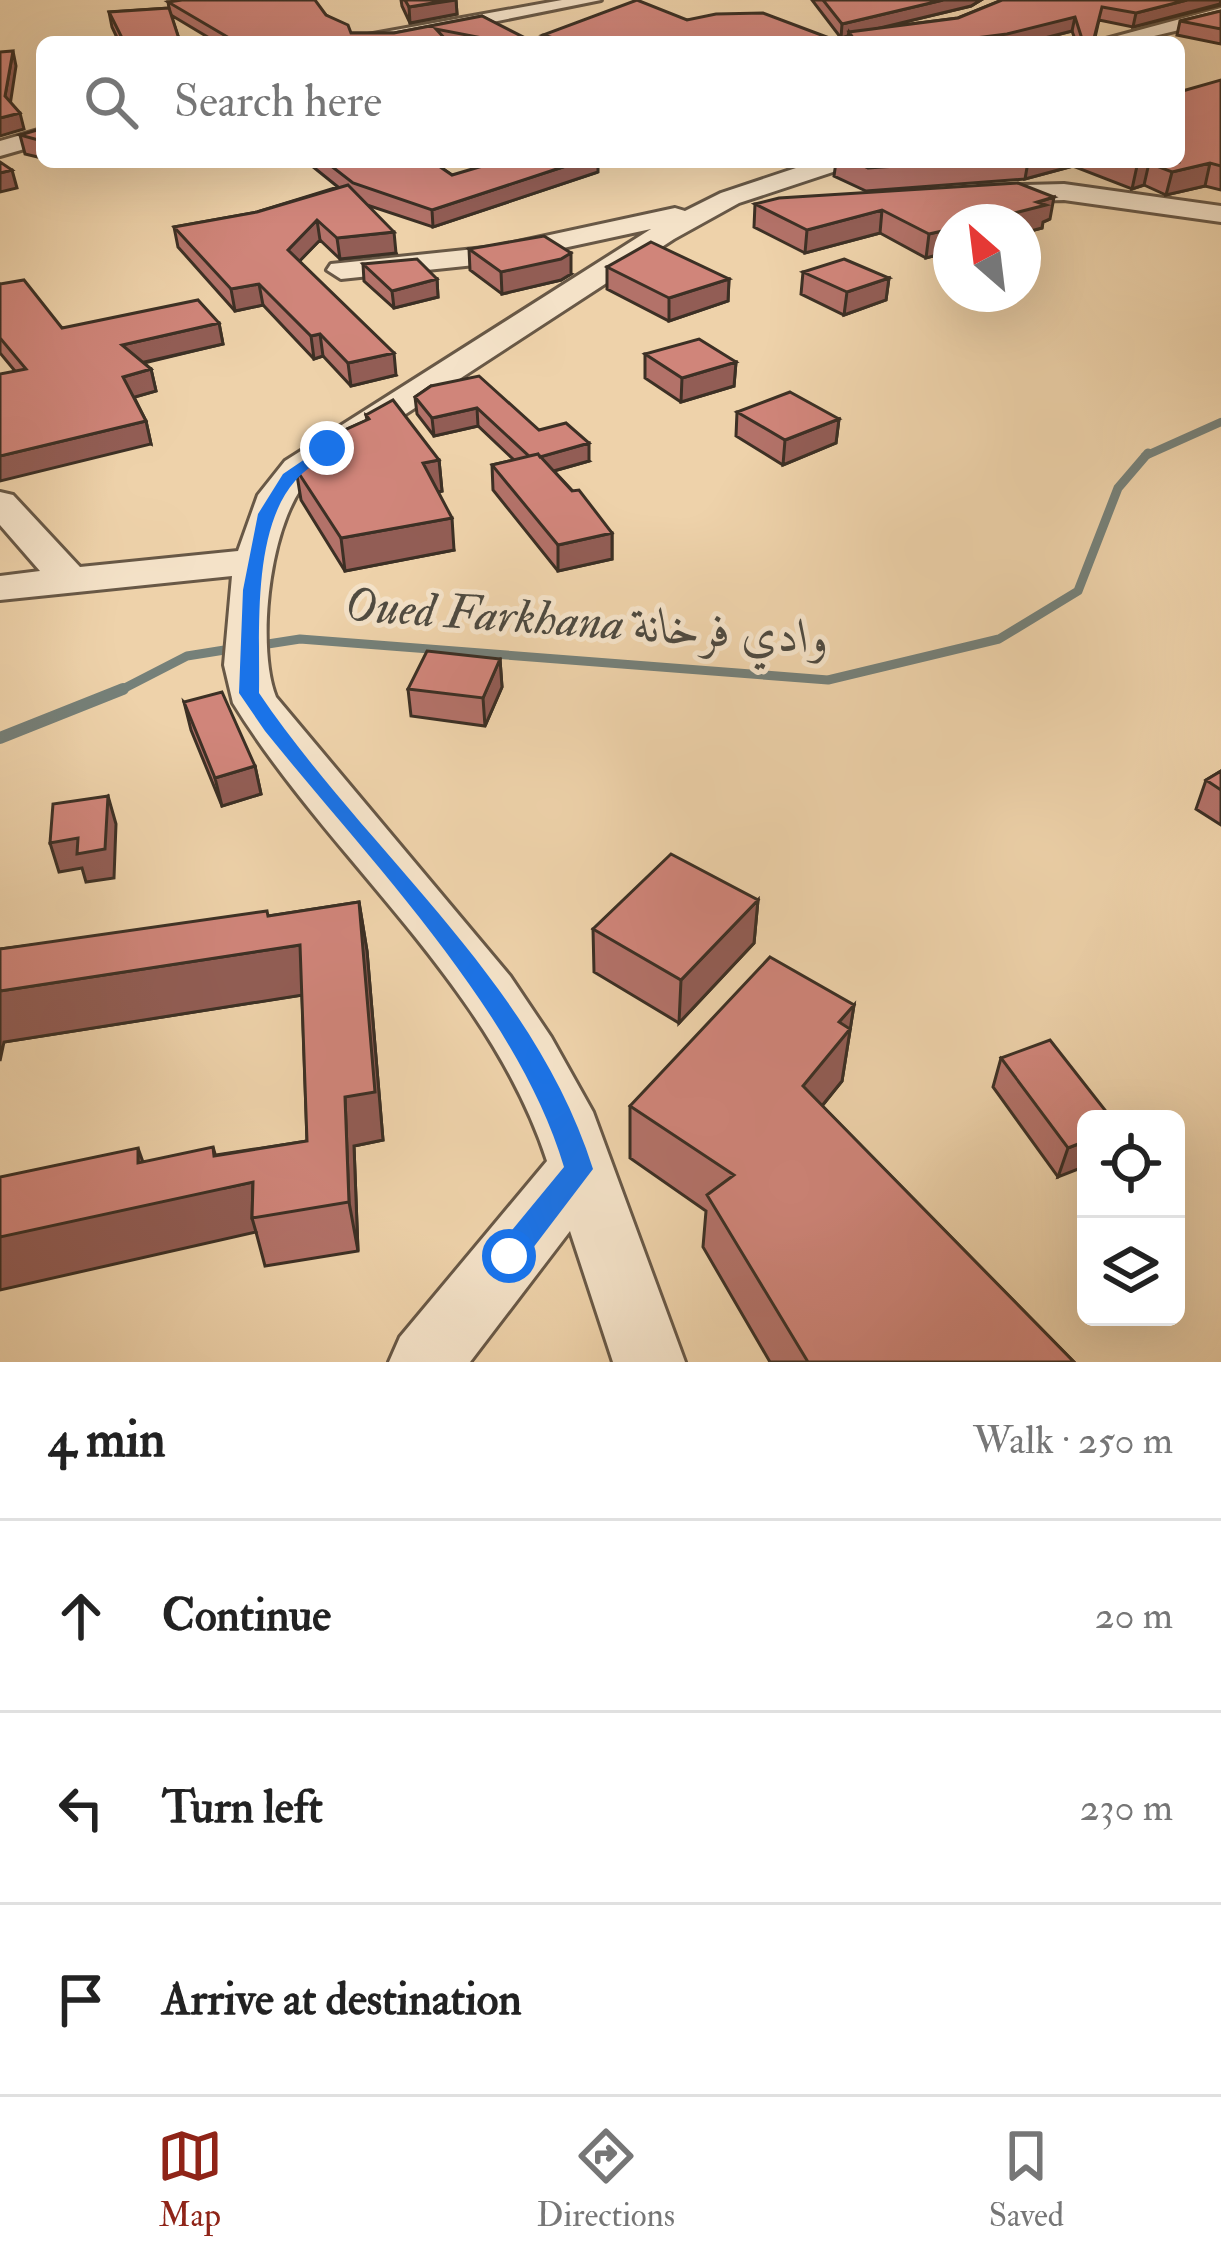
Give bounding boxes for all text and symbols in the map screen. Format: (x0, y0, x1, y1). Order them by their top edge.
search box (36, 36, 1185, 168)
icon: search (78, 69, 144, 135)
text: Search here (174, 74, 382, 130)
north arrow (933, 204, 1041, 312)
route end (300, 421, 354, 475)
water label: Oued Farkhana وادي فرخانة (342, 575, 832, 676)
map controls (1077, 1110, 1185, 1326)
button: locate (1077, 1110, 1185, 1218)
button: layers (1077, 1218, 1185, 1326)
route start (482, 1229, 536, 1283)
text: 4 min (48, 1408, 166, 1472)
text: Walk · 250 m (973, 1416, 1173, 1465)
icon: ahead (48, 1583, 114, 1649)
text: Continue (162, 1588, 331, 1644)
text: 20 m (1095, 1591, 1173, 1640)
icon: left (48, 1775, 114, 1841)
text: Turn left (162, 1780, 323, 1836)
text: 230 m (1080, 1783, 1173, 1832)
icon: arrive (48, 1967, 114, 2033)
text: Arrive at destination (162, 1972, 522, 2028)
tab: Map (157, 2123, 223, 2236)
tab: Directions (537, 2123, 675, 2236)
tab: Saved (989, 2123, 1064, 2236)

